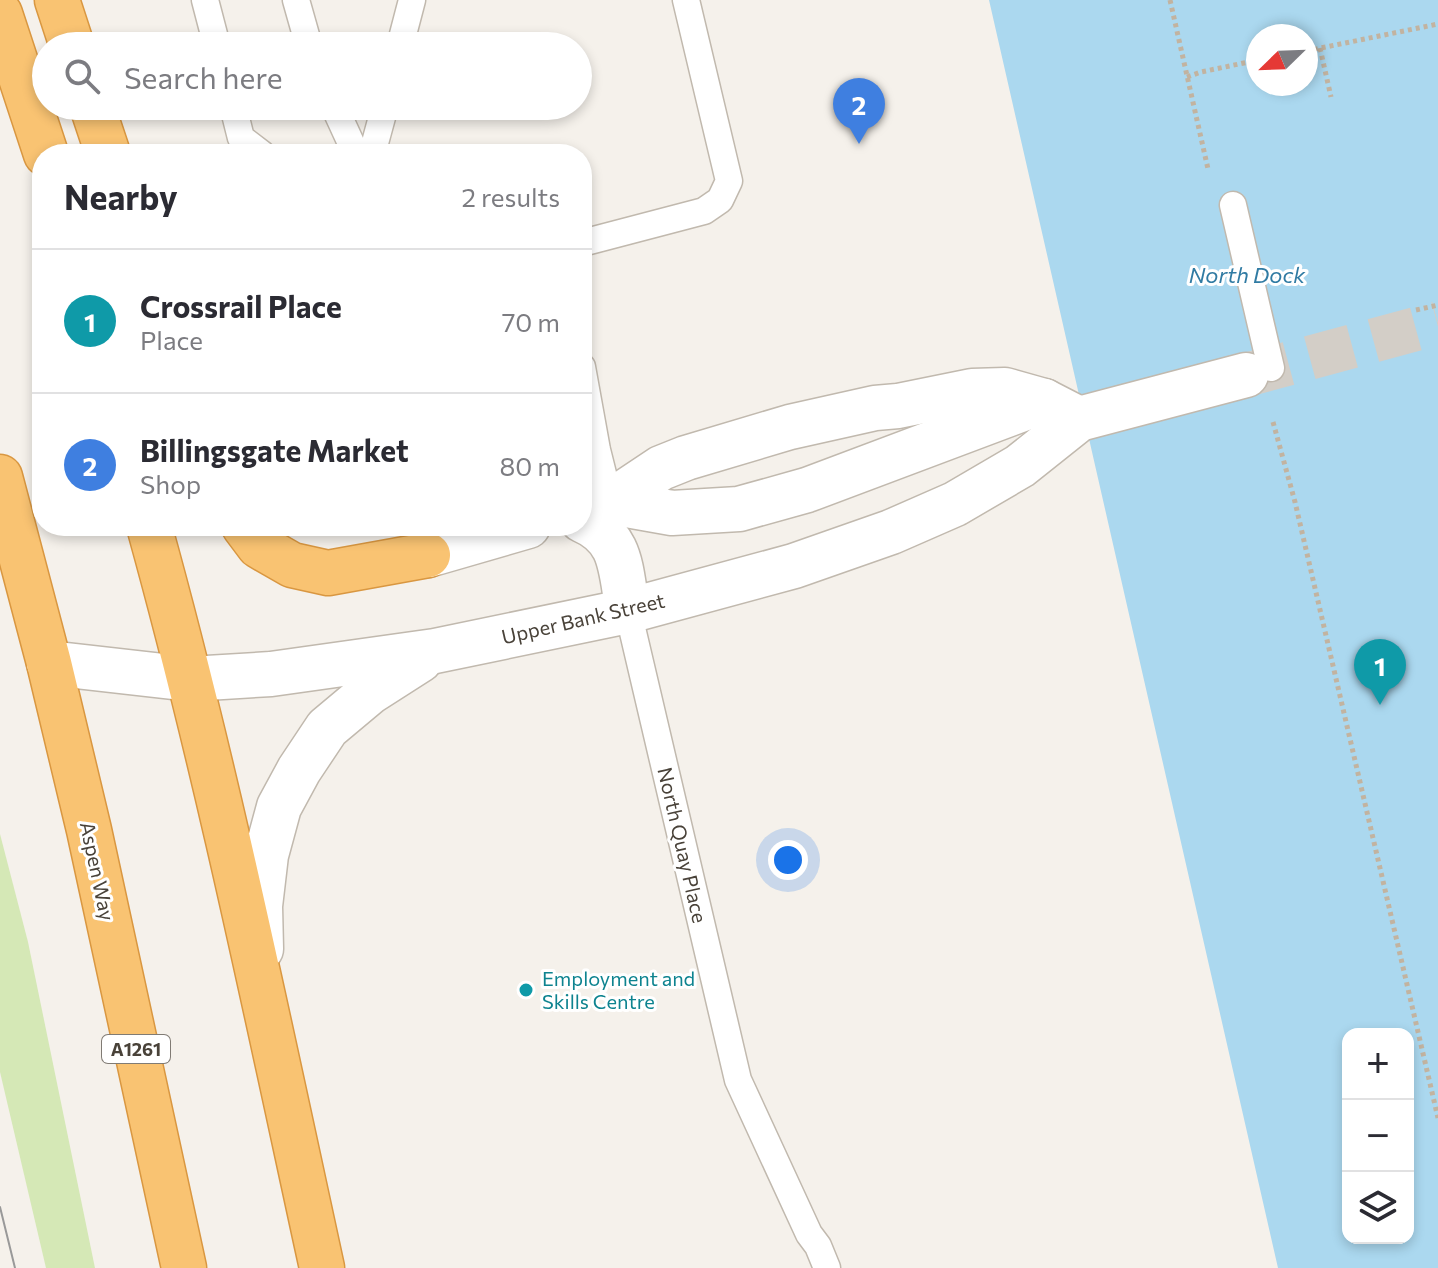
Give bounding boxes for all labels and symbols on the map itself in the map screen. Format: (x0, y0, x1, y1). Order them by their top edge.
north arrow (1246, 24, 1318, 96)
pin: 2 (833, 78, 885, 144)
water label: North Dock (1189, 261, 1306, 288)
street label: Upper Bank Street (499, 588, 667, 648)
pin: 1 (1354, 639, 1406, 705)
street label: North Quay Place (653, 765, 713, 925)
street label: Aspen Way (76, 819, 120, 923)
your location (768, 840, 808, 880)
place label: Employment and Skills Centre (542, 966, 695, 1013)
marker: Employment and Skills Centre (517, 981, 535, 999)
road number: A1261 (102, 1035, 170, 1063)

